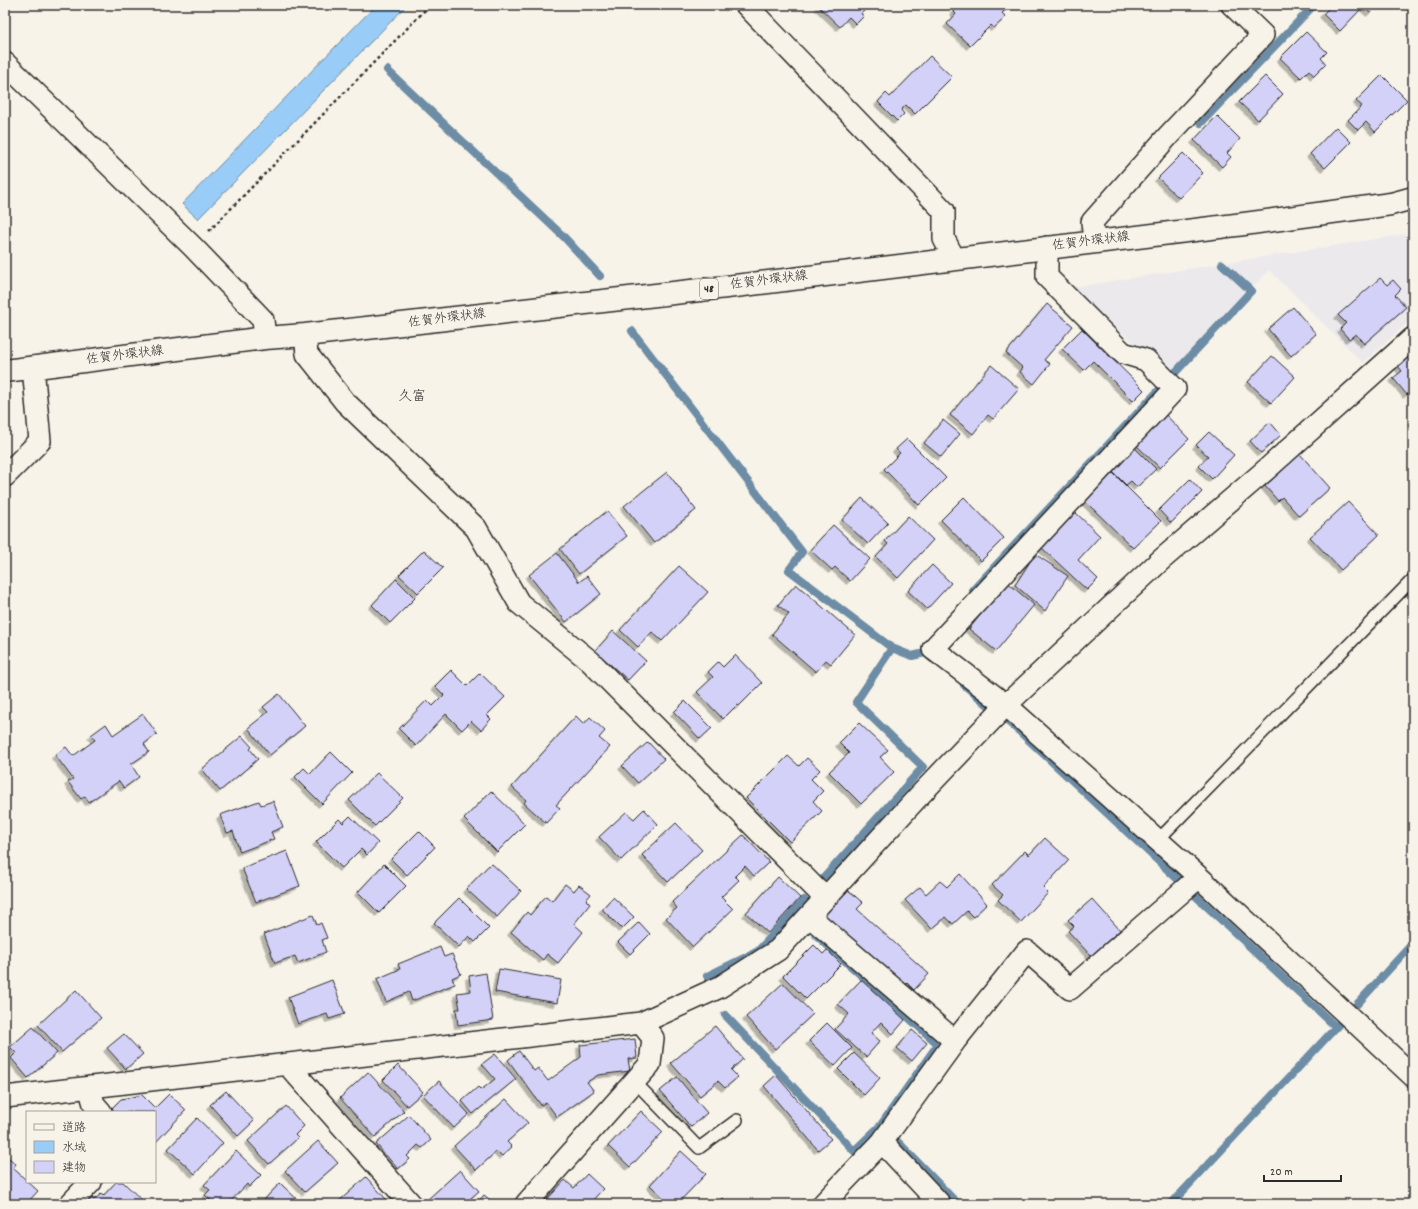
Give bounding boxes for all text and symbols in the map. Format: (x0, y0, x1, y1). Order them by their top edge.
street label: 佐賀外環状線 (1051, 228, 1132, 256)
street label: 佐賀外環状線 (729, 267, 810, 295)
road number: 48 (700, 279, 718, 299)
street label: 佐賀外環状線 (407, 305, 488, 333)
street label: 佐賀外環状線 (85, 342, 166, 370)
district label: 久富 (398, 387, 426, 407)
legend (26, 1111, 156, 1183)
text: 道路 (62, 1120, 86, 1137)
text: 水域 (62, 1140, 86, 1157)
scale bar (1264, 1157, 1341, 1183)
text: 建物 (62, 1160, 86, 1177)
text: 20 m (1270, 1164, 1293, 1181)

